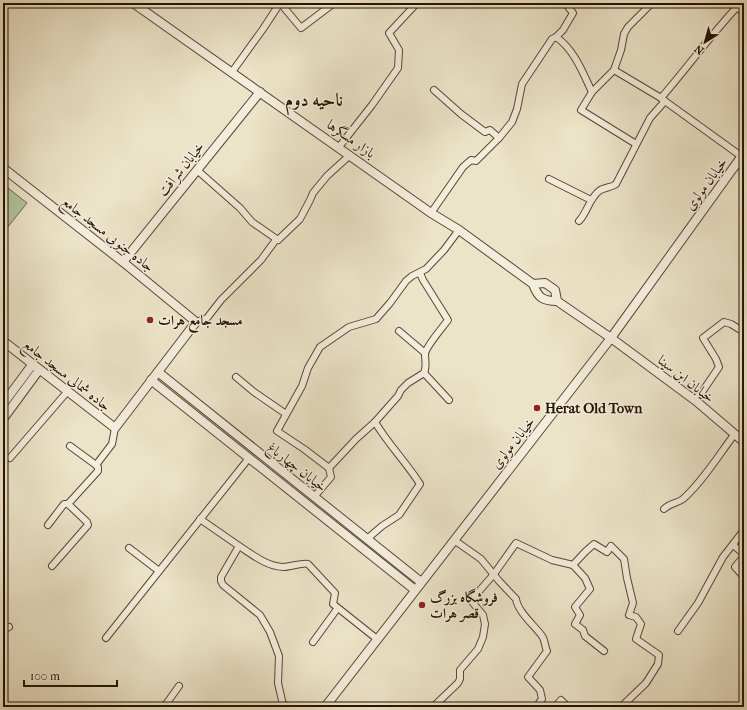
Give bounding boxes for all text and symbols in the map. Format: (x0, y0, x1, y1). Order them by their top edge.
north arrow (685, 22, 725, 62)
text: N (692, 41, 707, 57)
district label: ناحیه دوم (285, 90, 343, 116)
street label: بازار مسگرها (323, 116, 379, 163)
street label: خیابان شرافت (154, 138, 209, 200)
street label: خیابان مولوی (681, 154, 731, 214)
street label: جاده جنوبی مسجد جامع (55, 193, 158, 279)
place label: مسجد جامع هرات (158, 312, 243, 333)
marker: مسجد جامع هرات (145, 315, 155, 325)
street label: جاده شمالی مسجد جامع (17, 335, 114, 418)
street label: خیابان ابن سینا (654, 352, 718, 406)
place label: Herat Old Town (545, 400, 643, 417)
marker: Herat Old Town (532, 403, 542, 413)
street label: خیابان مولوی (488, 414, 538, 472)
street label: خیابان چهارباغ (262, 439, 330, 498)
place label: فروشگاه بزرگ قصر هرات (430, 588, 498, 623)
marker: فروشگاه بزرگ قصر هرات (417, 600, 427, 610)
scale bar (24, 662, 117, 688)
text: 100 m (30, 669, 60, 683)

